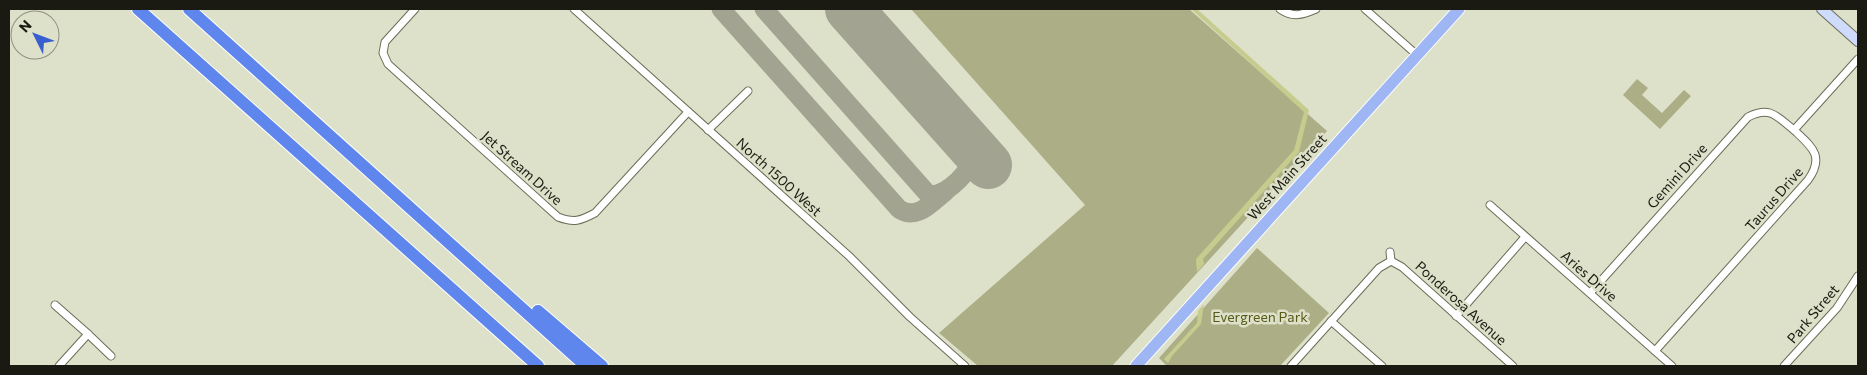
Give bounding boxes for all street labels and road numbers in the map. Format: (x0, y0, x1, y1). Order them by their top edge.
street label: Jet Stream Drive (479, 127, 566, 208)
street label: West Main Street (1244, 130, 1330, 223)
street label: North 1500 West (733, 134, 826, 219)
street label: Gemini Drive (1643, 140, 1710, 212)
street label: Taurus Drive (1741, 163, 1806, 234)
street label: Aries Drive (1558, 247, 1621, 305)
street label: Ponderosa Avenue (1412, 257, 1511, 348)
street label: Park Street (1783, 281, 1842, 347)

